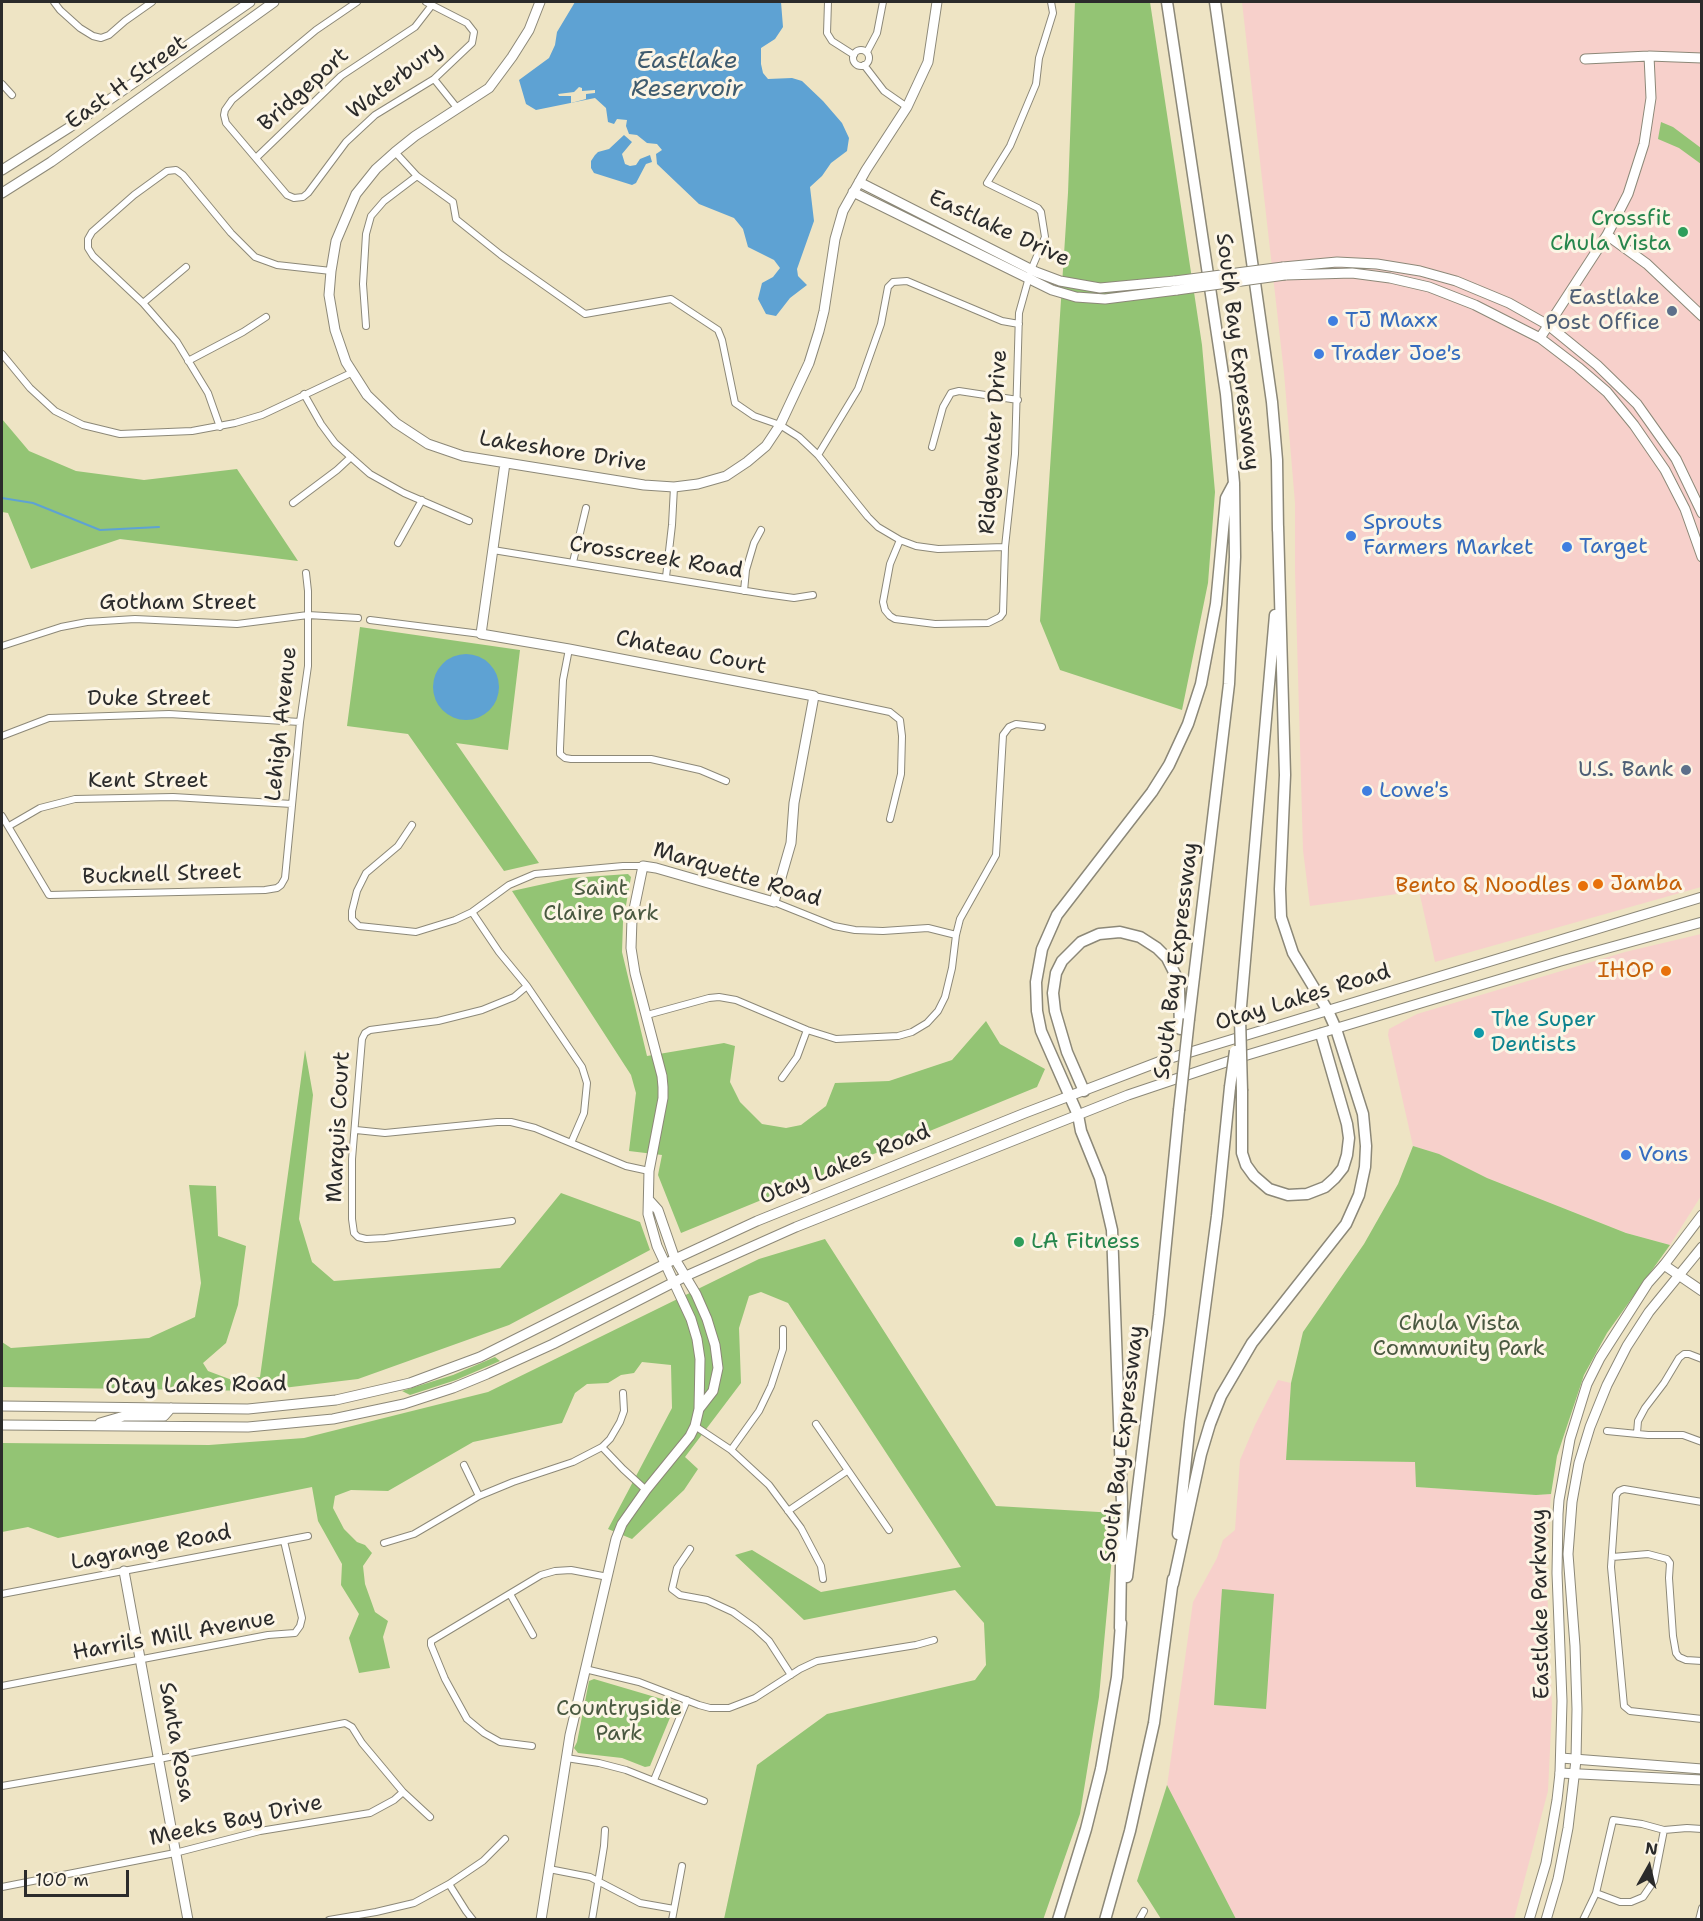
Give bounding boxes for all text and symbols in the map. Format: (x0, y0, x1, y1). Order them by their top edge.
street label: East H Street (61, 30, 193, 136)
street label: Waterbury (342, 37, 448, 125)
street label: Bridgeport (253, 42, 355, 138)
water label: Eastlake Reservoir (631, 48, 743, 104)
street label: Eastlake Drive (924, 185, 1074, 273)
place label: Crossfit Chula Vista (1550, 206, 1671, 258)
marker: Crossfit Chula Vista (1676, 225, 1690, 239)
street label: South Bay Expressway (1209, 232, 1265, 472)
place label: Eastlake Post Office (1545, 285, 1660, 336)
marker: Eastlake Post Office (1665, 304, 1679, 318)
place label: TJ Maxx (1345, 308, 1438, 334)
marker: TJ Maxx (1326, 314, 1340, 328)
place label: Trader Joe's (1331, 341, 1461, 367)
marker: Trader Joe's (1312, 347, 1326, 361)
street label: Ridgewater Drive (974, 349, 1014, 535)
street label: Lakeshore Drive (477, 426, 649, 478)
place label: Sprouts Farmers Market (1363, 510, 1534, 562)
marker: Sprouts Farmers Market (1344, 529, 1358, 543)
street label: Crosscreek Road (567, 531, 745, 585)
place label: Target (1579, 534, 1648, 560)
marker: Target (1560, 540, 1574, 554)
street label: Gotham Street (99, 590, 257, 616)
street label: Chateau Court (613, 625, 769, 681)
street label: Lehigh Avenue (261, 645, 303, 803)
street label: Duke Street (87, 686, 211, 712)
place label: U.S. Bank (1578, 757, 1674, 783)
marker: U.S. Bank (1679, 763, 1693, 777)
street label: Kent Street (88, 768, 208, 794)
place label: Lowe's (1379, 778, 1449, 804)
marker: Lowe's (1360, 784, 1374, 798)
street label: Marquette Road (650, 837, 824, 913)
street label: South Bay Expressway (1149, 841, 1205, 1081)
street label: Bucknell Street (82, 859, 242, 891)
place label: Jamba (1610, 871, 1682, 897)
place label: Bento & Noodles (1395, 873, 1571, 899)
park label: Saint Claire Park (543, 876, 659, 927)
marker: Jamba (1591, 877, 1605, 891)
marker: Bento & Noodles (1576, 879, 1590, 893)
place label: IHOP (1597, 958, 1654, 984)
street label: Otay Lakes Road (1212, 959, 1394, 1037)
marker: IHOP (1659, 964, 1673, 978)
place label: The Super Dentists (1491, 1007, 1596, 1058)
marker: The Super Dentists (1472, 1026, 1486, 1040)
street label: Marquis Court (322, 1051, 356, 1203)
street label: Otay Lakes Road (756, 1119, 934, 1211)
place label: Vons (1638, 1142, 1689, 1168)
marker: Vons (1619, 1148, 1633, 1162)
place label: LA Fitness (1031, 1229, 1140, 1255)
marker: LA Fitness (1012, 1235, 1026, 1249)
park label: Chula Vista Community Park (1373, 1311, 1545, 1362)
street label: South Bay Expressway (1095, 1324, 1151, 1564)
street label: Otay Lakes Road (105, 1371, 287, 1401)
street label: Eastlake Parkway (1526, 1509, 1556, 1699)
street label: Lagrange Road (69, 1520, 233, 1576)
street label: Harrils Mill Avenue (71, 1605, 277, 1667)
street label: Santa Rosa (152, 1680, 200, 1804)
park label: Countryside Park (556, 1696, 682, 1748)
street label: Meeks Bay Drive (147, 1790, 325, 1852)
north arrow (1619, 1837, 1679, 1897)
text: N (1644, 1837, 1659, 1860)
scale bar (27, 1858, 132, 1896)
text: 100 m (35, 1868, 89, 1892)

